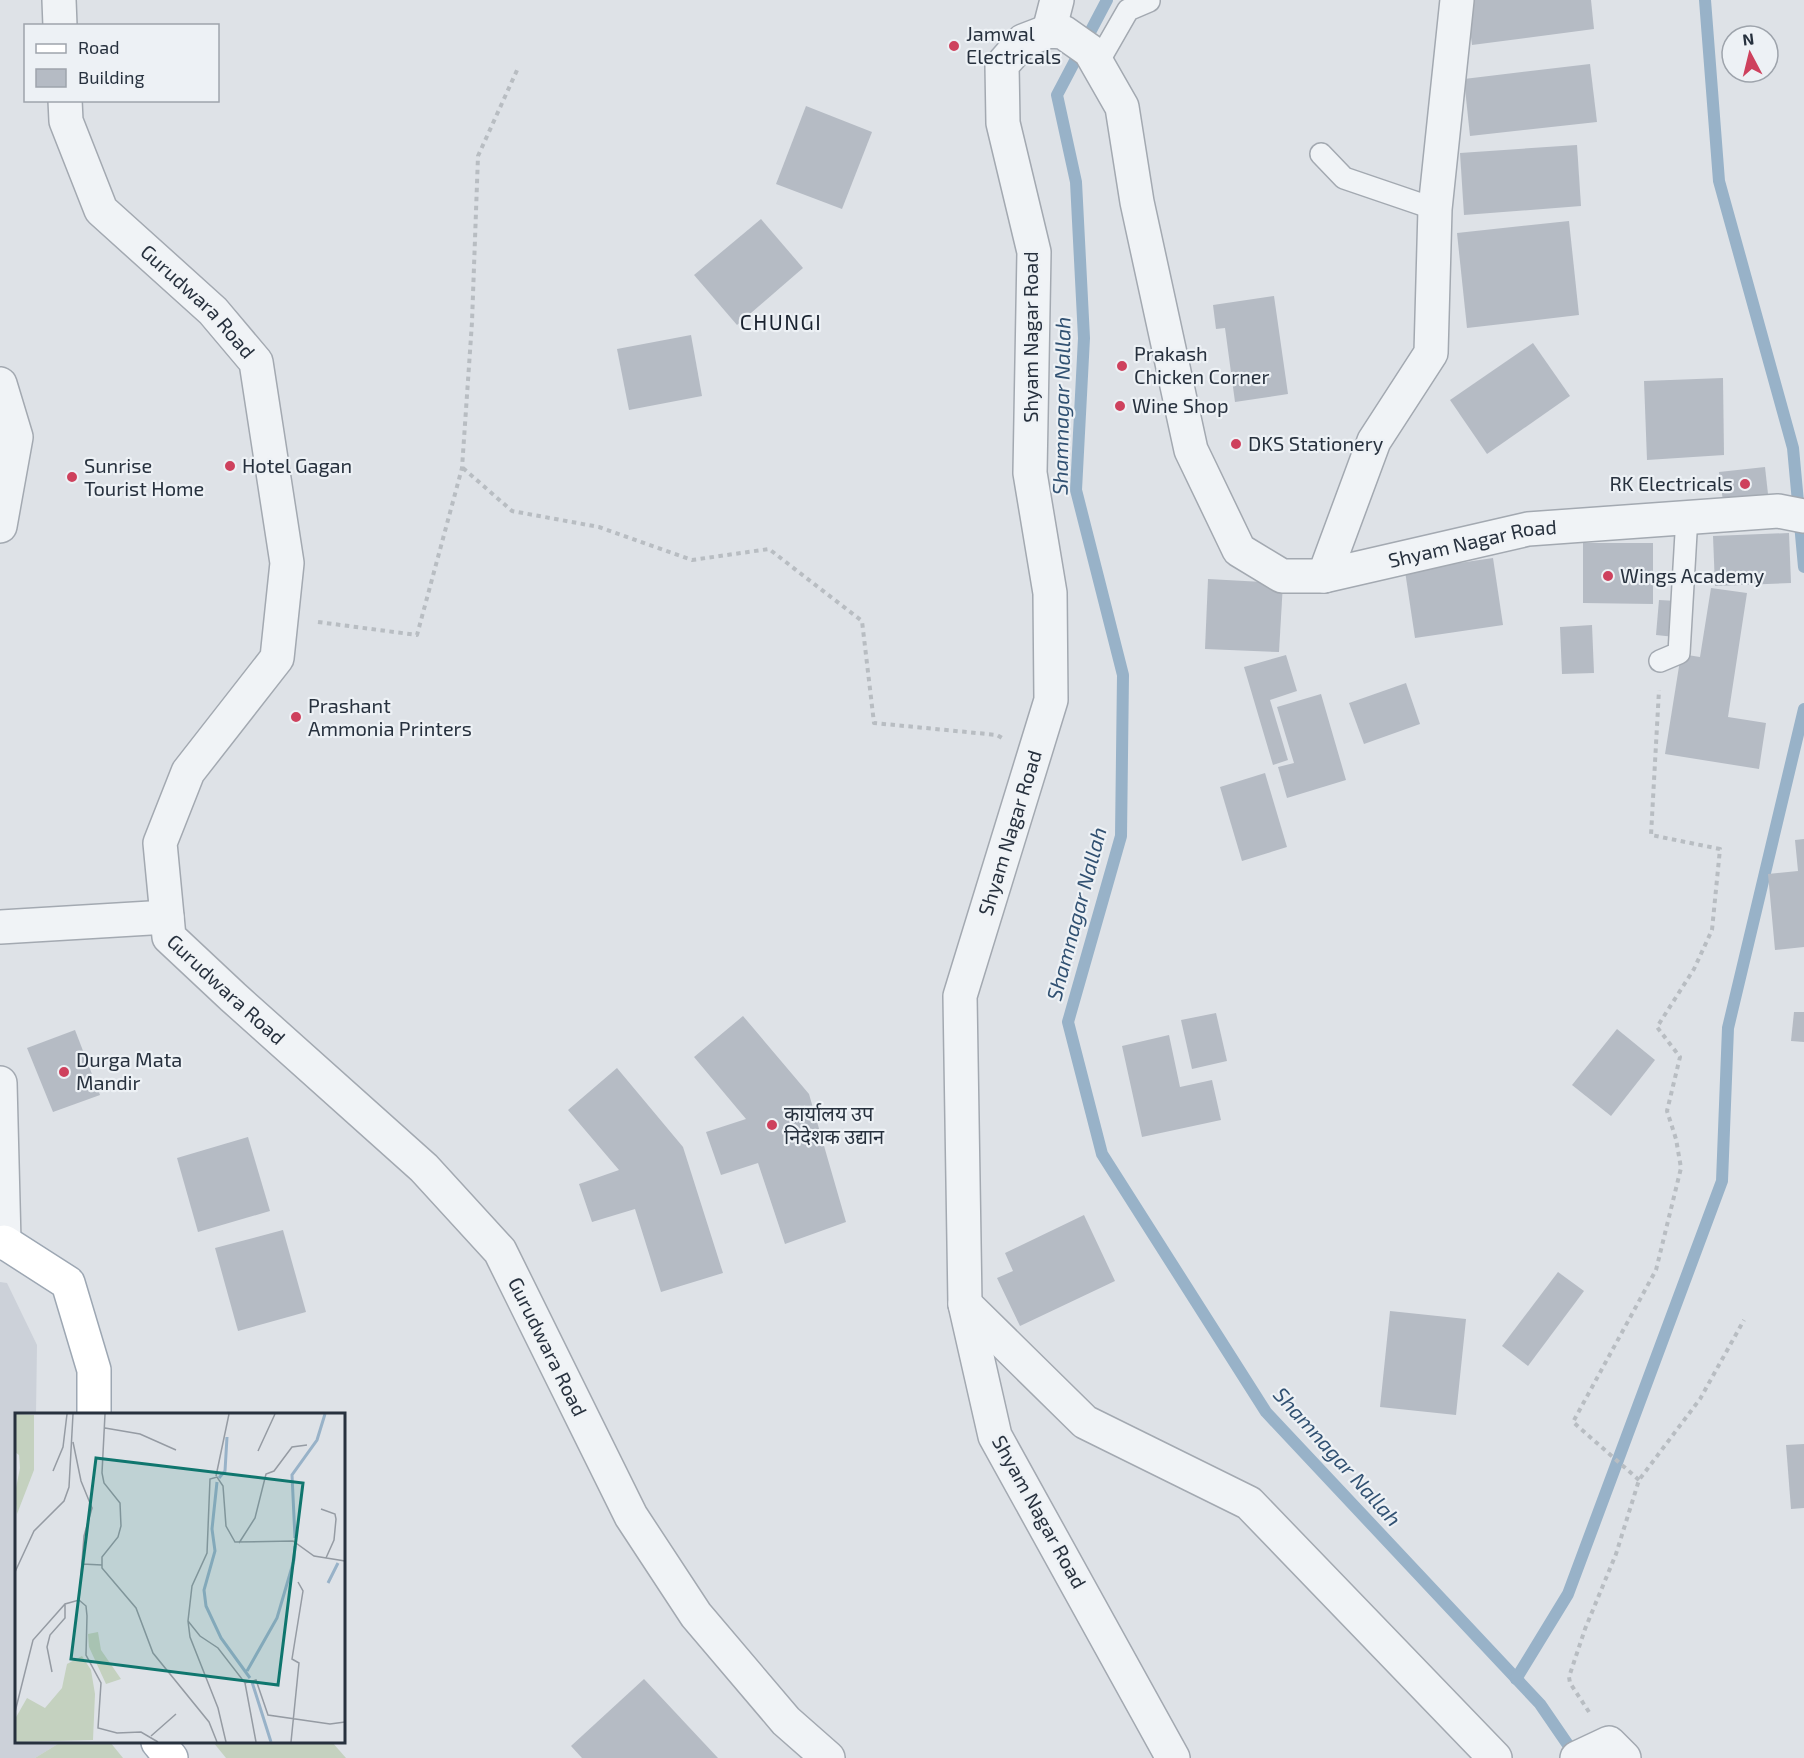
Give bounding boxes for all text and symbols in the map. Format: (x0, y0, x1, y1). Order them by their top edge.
place label: Jamwal Electricals (966, 21, 1061, 68)
legend (24, 24, 219, 102)
north arrow (1720, 24, 1780, 84)
text: N (1741, 28, 1755, 49)
text: Road (78, 36, 119, 58)
marker: Jamwal Electricals (947, 39, 961, 53)
text: Building (78, 66, 145, 88)
street label: Gurudwara Road (136, 239, 261, 363)
street label: Shyam Nagar Road (1018, 251, 1042, 423)
district label: CHUNGI (740, 309, 822, 334)
water label: Shamnagar Nallah (1046, 317, 1075, 495)
place label: Prakash Chicken Corner (1134, 341, 1270, 388)
marker: Prakash Chicken Corner (1115, 359, 1129, 373)
place label: Wine Shop (1132, 393, 1229, 417)
marker: Wine Shop (1113, 399, 1127, 413)
place label: DKS Stationery (1248, 431, 1384, 455)
marker: DKS Stationery (1229, 437, 1243, 451)
place label: Sunrise Tourist Home (84, 453, 204, 500)
place label: Hotel Gagan (242, 453, 352, 477)
marker: Hotel Gagan (223, 459, 237, 473)
marker: Sunrise Tourist Home (65, 470, 79, 484)
place label: RK Electricals (1609, 471, 1733, 495)
marker: RK Electricals (1738, 477, 1752, 491)
street label: Shyam Nagar Road (1386, 514, 1557, 572)
place label: Wings Academy (1620, 563, 1765, 587)
marker: Wings Academy (1601, 569, 1615, 583)
place label: Prashant Ammonia Printers (308, 693, 472, 740)
marker: Prashant Ammonia Printers (289, 710, 303, 724)
street label: Shyam Nagar Road (973, 747, 1046, 918)
water label: Shamnagar Nallah (1040, 824, 1111, 1003)
street label: Gurudwara Road (163, 929, 291, 1049)
place label: Durga Mata Mandir (76, 1047, 182, 1094)
marker: Durga Mata Mandir (57, 1065, 71, 1079)
place label: कार्यालय उप निदेशक उद्यान (784, 1101, 885, 1148)
marker: कार्यालय उप निदेशक उद्यान (765, 1118, 779, 1132)
street label: Gurudwara Road (504, 1273, 593, 1420)
water label: Shamnagar Nallah (1269, 1381, 1407, 1531)
inset map (15, 1413, 345, 1743)
street label: Shyam Nagar Road (988, 1431, 1092, 1592)

